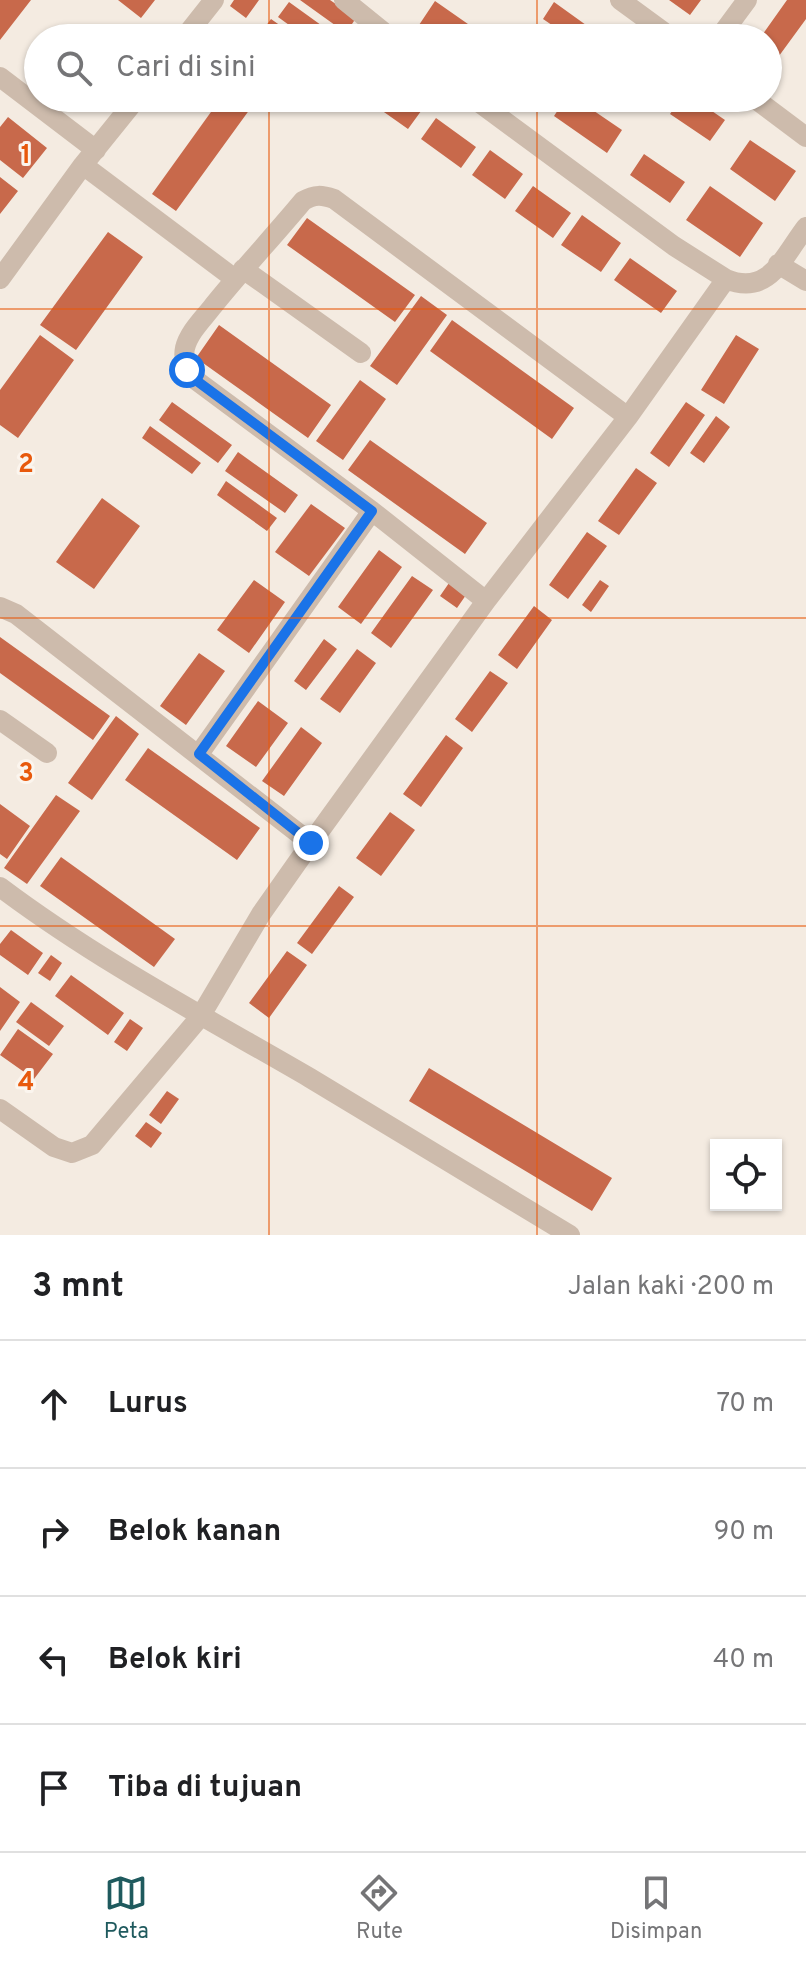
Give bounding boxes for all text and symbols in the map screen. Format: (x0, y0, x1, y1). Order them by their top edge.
search box (24, 24, 782, 112)
icon: search (52, 46, 96, 90)
text: Cari di sini (116, 50, 256, 87)
text: 1 (21, 140, 31, 173)
route start (169, 352, 205, 388)
text: 2 (18, 449, 34, 482)
text: 3 (18, 758, 34, 791)
route end (293, 825, 329, 861)
text: 4 (18, 1067, 34, 1100)
map controls (710, 1139, 782, 1211)
button: locate (710, 1139, 782, 1211)
text: 3 mnt (32, 1266, 124, 1309)
text: Jalan kaki · 200 m (568, 1271, 774, 1304)
icon: ahead (32, 1382, 76, 1426)
text: Lurus (108, 1386, 188, 1423)
text: 70 m (716, 1388, 774, 1421)
icon: right (32, 1510, 76, 1554)
text: Belok kanan (108, 1514, 281, 1551)
text: 90 m (714, 1516, 774, 1549)
icon: left (32, 1638, 76, 1682)
text: Belok kiri (108, 1642, 242, 1679)
text: 40 m (713, 1644, 774, 1677)
icon: arrive (32, 1766, 76, 1810)
text: Tiba di tujuan (108, 1770, 302, 1807)
tab: Peta (104, 1871, 149, 1946)
tab: Rute (356, 1871, 403, 1946)
tab: Disimpan (610, 1871, 702, 1946)

